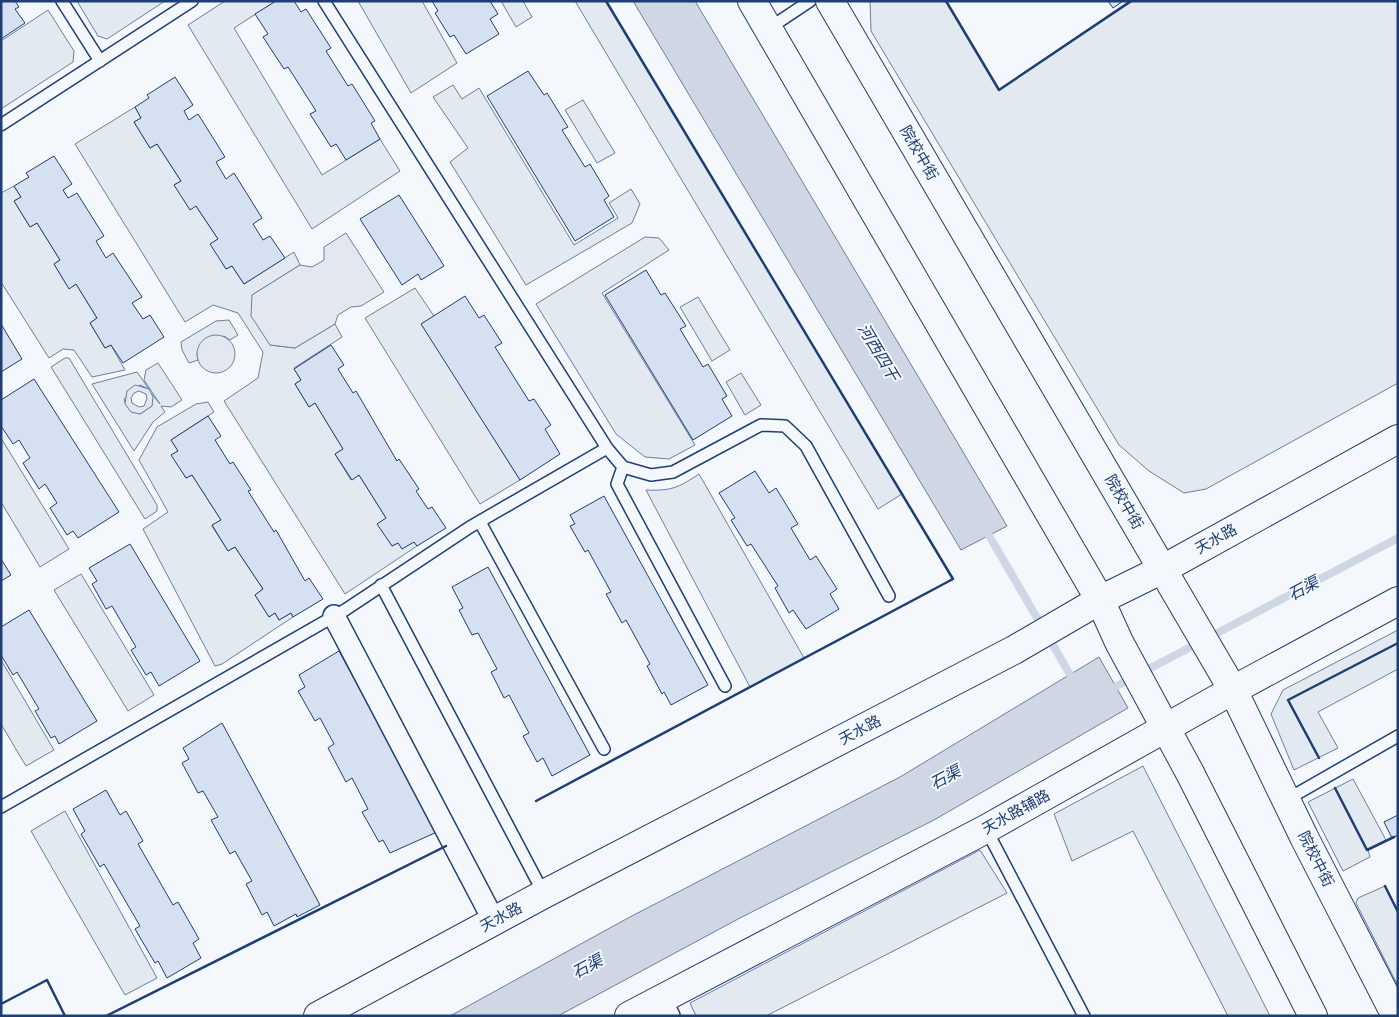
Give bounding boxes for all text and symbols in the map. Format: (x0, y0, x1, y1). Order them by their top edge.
street label: 院校中街 (896, 122, 944, 183)
water label: 河西四干 (853, 319, 906, 387)
street label: 院校中街 (1101, 471, 1149, 532)
street label: 天水路 (1191, 518, 1240, 558)
water label: 石渠 (1284, 570, 1324, 605)
street label: 天水路 (835, 710, 884, 749)
water label: 石渠 (926, 759, 966, 794)
street label: 天水路辅路 (978, 784, 1053, 838)
street label: 院校中街 (1294, 827, 1339, 890)
street label: 天水路 (476, 897, 525, 936)
water label: 石渠 (568, 948, 608, 983)

